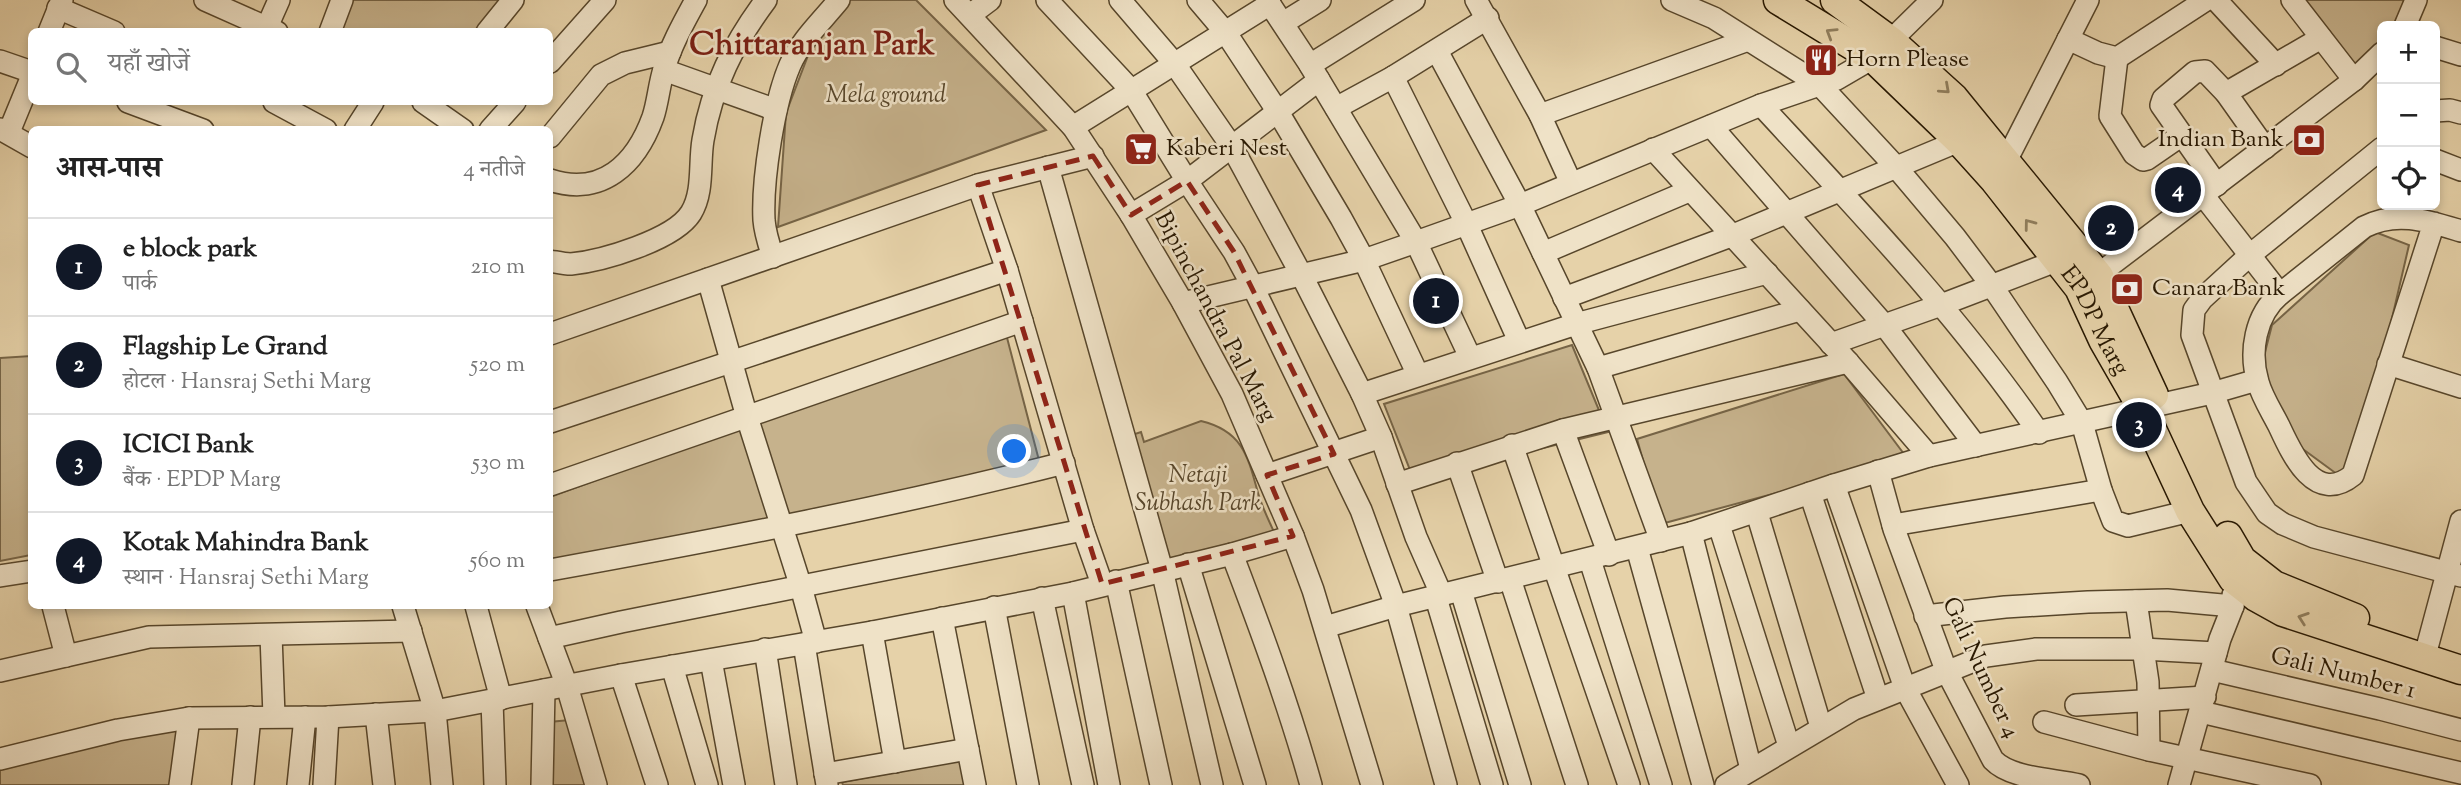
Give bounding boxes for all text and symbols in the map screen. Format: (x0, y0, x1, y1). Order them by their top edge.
map controls (2377, 21, 2440, 210)
button: + (2377, 21, 2440, 84)
district label: Chittaranjan Park (689, 23, 935, 69)
search box (28, 28, 553, 105)
one-way arrow (1826, 29, 1839, 42)
restaurant icon: Horn Please (1802, 41, 1840, 79)
place label: Horn Please (1846, 43, 1969, 77)
text: यहाँ खोजें (108, 46, 190, 83)
icon: search (52, 48, 90, 86)
park label: Mela ground (826, 79, 946, 113)
one-way arrow (1937, 81, 1950, 94)
button: − (2377, 84, 2440, 147)
bank icon: Indian Bank (2290, 121, 2328, 159)
place label: Indian Bank (2158, 123, 2284, 157)
supermarket icon: Kaberi Nest (1122, 130, 1160, 168)
place label: Kaberi Nest (1166, 132, 1287, 166)
button: locate (2377, 147, 2440, 210)
text: आस-पास (56, 148, 162, 191)
text: 4 नतीजे (463, 154, 525, 187)
pin: 4 (2155, 164, 2201, 216)
pin: 2 (2088, 202, 2134, 254)
street label: Bipinchandra Pal Marg (1145, 206, 1285, 428)
one-way arrow (2024, 219, 2037, 232)
text: e block park (123, 231, 257, 268)
text: 1 (75, 251, 83, 284)
text: 210 m (471, 251, 525, 284)
street label: EPDP Marg (2051, 259, 2137, 382)
text: पार्क (123, 268, 157, 301)
bank icon: Canara Bank (2108, 270, 2146, 308)
place label: Canara Bank (2152, 272, 2286, 306)
pin: 1 (1413, 275, 1459, 327)
text: Flagship Le Grand (123, 329, 328, 366)
text: 2 (74, 349, 84, 382)
text: 520 m (470, 349, 525, 382)
text: होटल · Hansraj Sethi Marg (123, 366, 371, 399)
pin: 3 (2116, 399, 2162, 451)
text: ICICI Bank (123, 427, 254, 464)
your location (997, 434, 1031, 468)
text: 3 (74, 447, 84, 480)
text: 530 m (472, 447, 525, 480)
park label: Netaji Subhash Park (1135, 459, 1261, 521)
text: बैंक · EPDP Marg (123, 464, 281, 497)
text: Kotak Mahindra Bank (123, 525, 369, 562)
text: 4 (73, 545, 85, 578)
text: 560 m (470, 545, 525, 578)
text: स्थान · Hansraj Sethi Marg (123, 562, 369, 595)
street label: Gali Number 4 (1932, 592, 2028, 744)
one-way arrow (2297, 612, 2310, 626)
street label: Gali Number 1 (2267, 640, 2419, 708)

